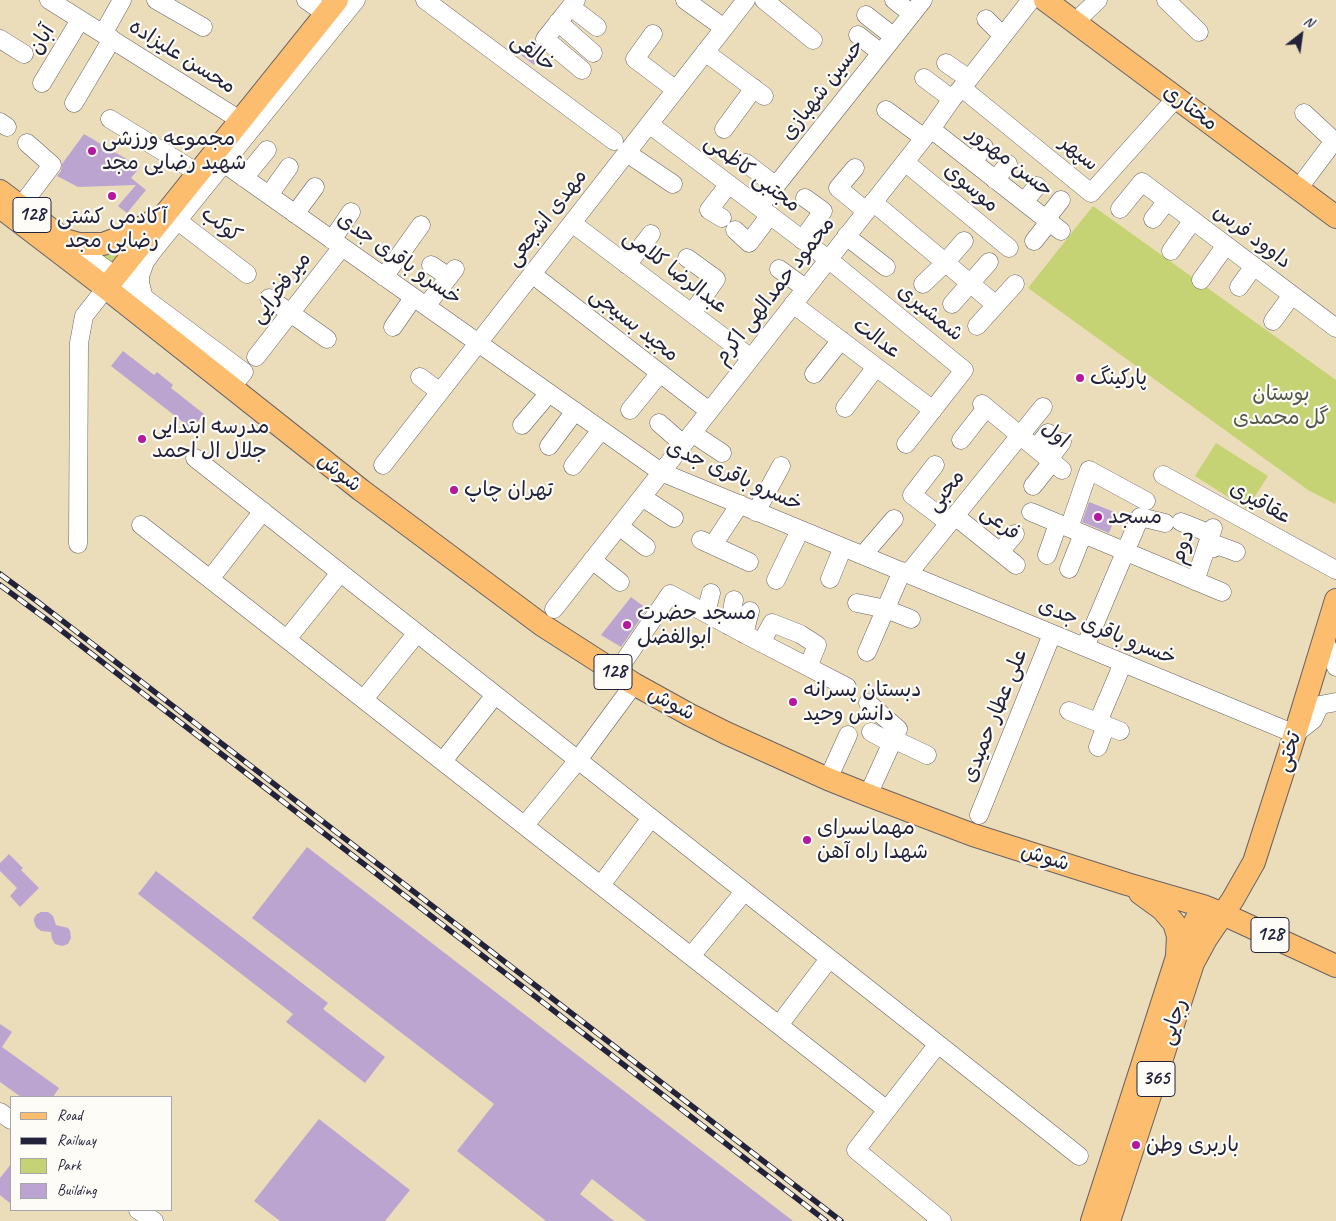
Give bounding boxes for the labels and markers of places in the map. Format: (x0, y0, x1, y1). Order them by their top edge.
place label: مجموعه ورزشی شهید رضایی مجد (102, 126, 247, 176)
marker: مجموعه ورزشی شهید رضایی مجد (86, 145, 98, 157)
marker: آکادمی کشتی رضایی مجد (106, 190, 118, 202)
place label: آکادمی کشتی رضایی مجد (57, 204, 167, 254)
place label: پارکینگ (1090, 365, 1147, 391)
marker: پارکینگ (1074, 372, 1086, 384)
place label: مدرسه ابتدایی جلال ال احمد (152, 414, 269, 464)
marker: مدرسه ابتدایی جلال ال احمد (136, 433, 148, 445)
place label: تهران چاپ (464, 477, 553, 503)
marker: تهران چاپ (448, 484, 460, 496)
place label: مسجد (1108, 504, 1162, 530)
marker: مسجد (1092, 511, 1104, 523)
place label: مسجد حضرت ابوالفضل (637, 600, 756, 650)
marker: مسجد حضرت ابوالفضل (621, 619, 633, 631)
place label: دبستان پسرانه دانش وحید (803, 677, 921, 727)
marker: دبستان پسرانه دانش وحید (787, 696, 799, 708)
place label: مهمانسرای شهدا راه آهن (817, 815, 928, 865)
marker: مهمانسرای شهدا راه آهن (801, 834, 813, 846)
place label: باربری وطن (1146, 1132, 1239, 1158)
marker: باربری وطن (1130, 1139, 1142, 1151)

